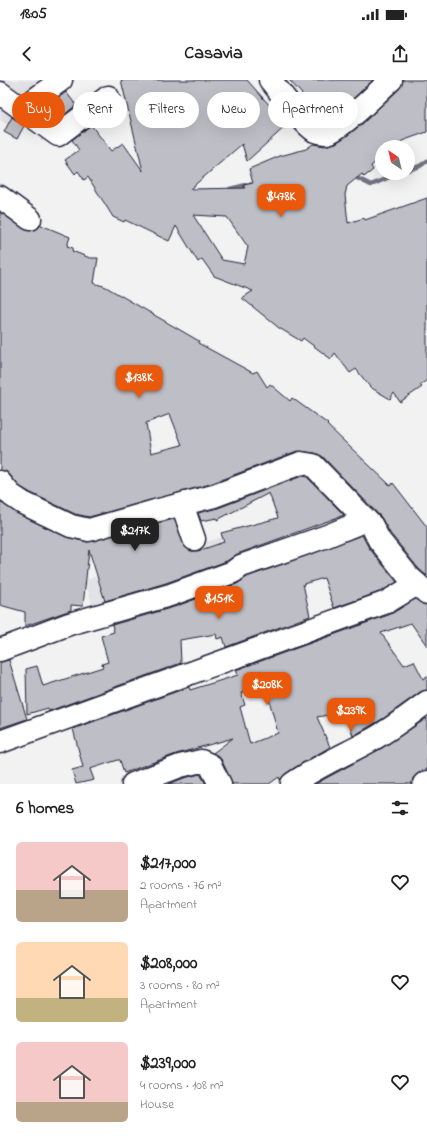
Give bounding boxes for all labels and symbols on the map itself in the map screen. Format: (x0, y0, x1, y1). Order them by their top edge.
north arrow (375, 140, 415, 180)
pin: $478K (253, 184, 309, 218)
pin: $138K (111, 365, 167, 399)
pin: $217K (107, 518, 163, 552)
pin: $151K (191, 586, 247, 620)
pin: $208K (239, 672, 295, 706)
pin: $239K (323, 698, 379, 732)

